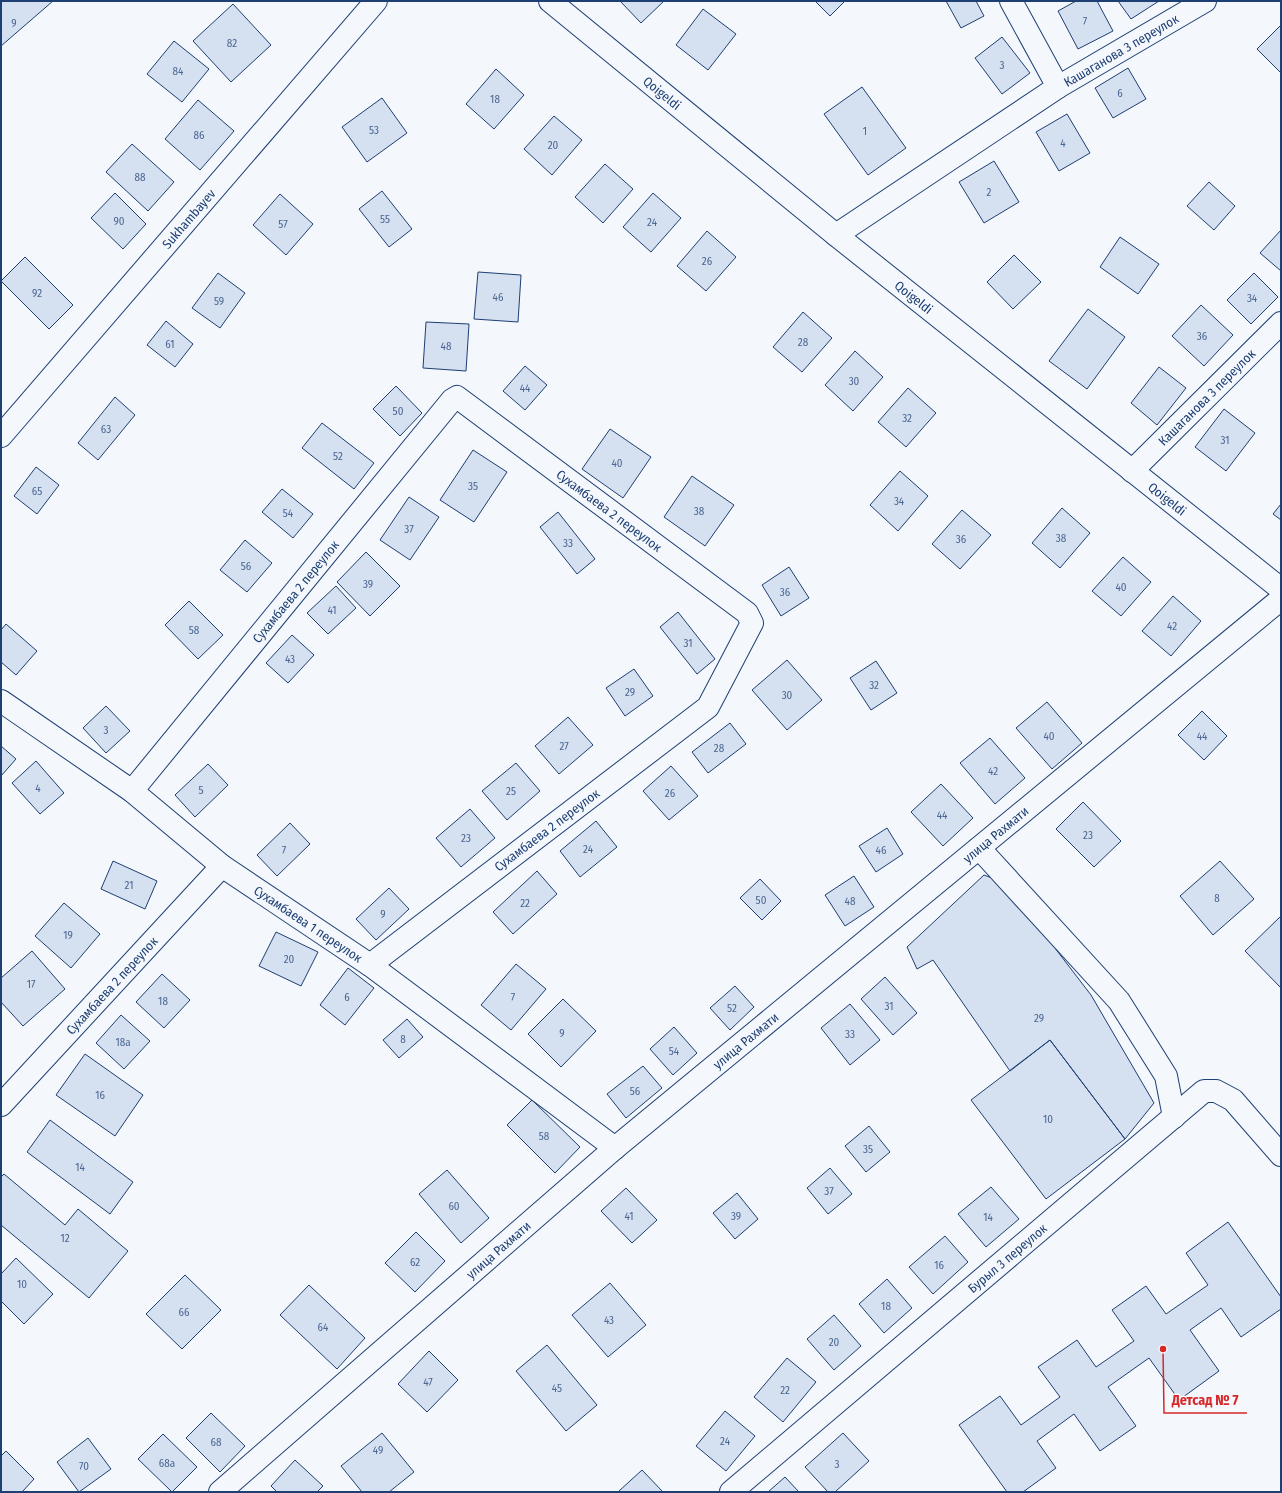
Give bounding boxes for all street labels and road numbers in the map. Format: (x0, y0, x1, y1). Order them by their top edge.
street label: Кашаганова 3 переулок (1061, 11, 1181, 90)
street label: Qoigeldi (640, 73, 684, 113)
street label: Sukhambayev (159, 186, 218, 251)
street label: Qoigeldi (892, 277, 936, 317)
street label: Кашаганова 3 переулок (1155, 346, 1258, 448)
street label: Сухамбаева 2 переулок (554, 466, 665, 555)
street label: Qoigeldi (1145, 479, 1189, 518)
street label: Сухамбаева 2 переулок (249, 537, 342, 645)
street label: Сухамбаева 2 переулок (492, 786, 602, 874)
street label: улица Рахмати (960, 803, 1031, 866)
street label: Сухамбаева 1 переулок (251, 882, 365, 965)
street label: Сухамбаева 2 переулок (63, 933, 160, 1037)
street label: улица Рахмати (710, 1009, 781, 1072)
street label: улица Рахмати (463, 1218, 533, 1282)
street label: Бурыл 3 переулок (965, 1220, 1050, 1296)

